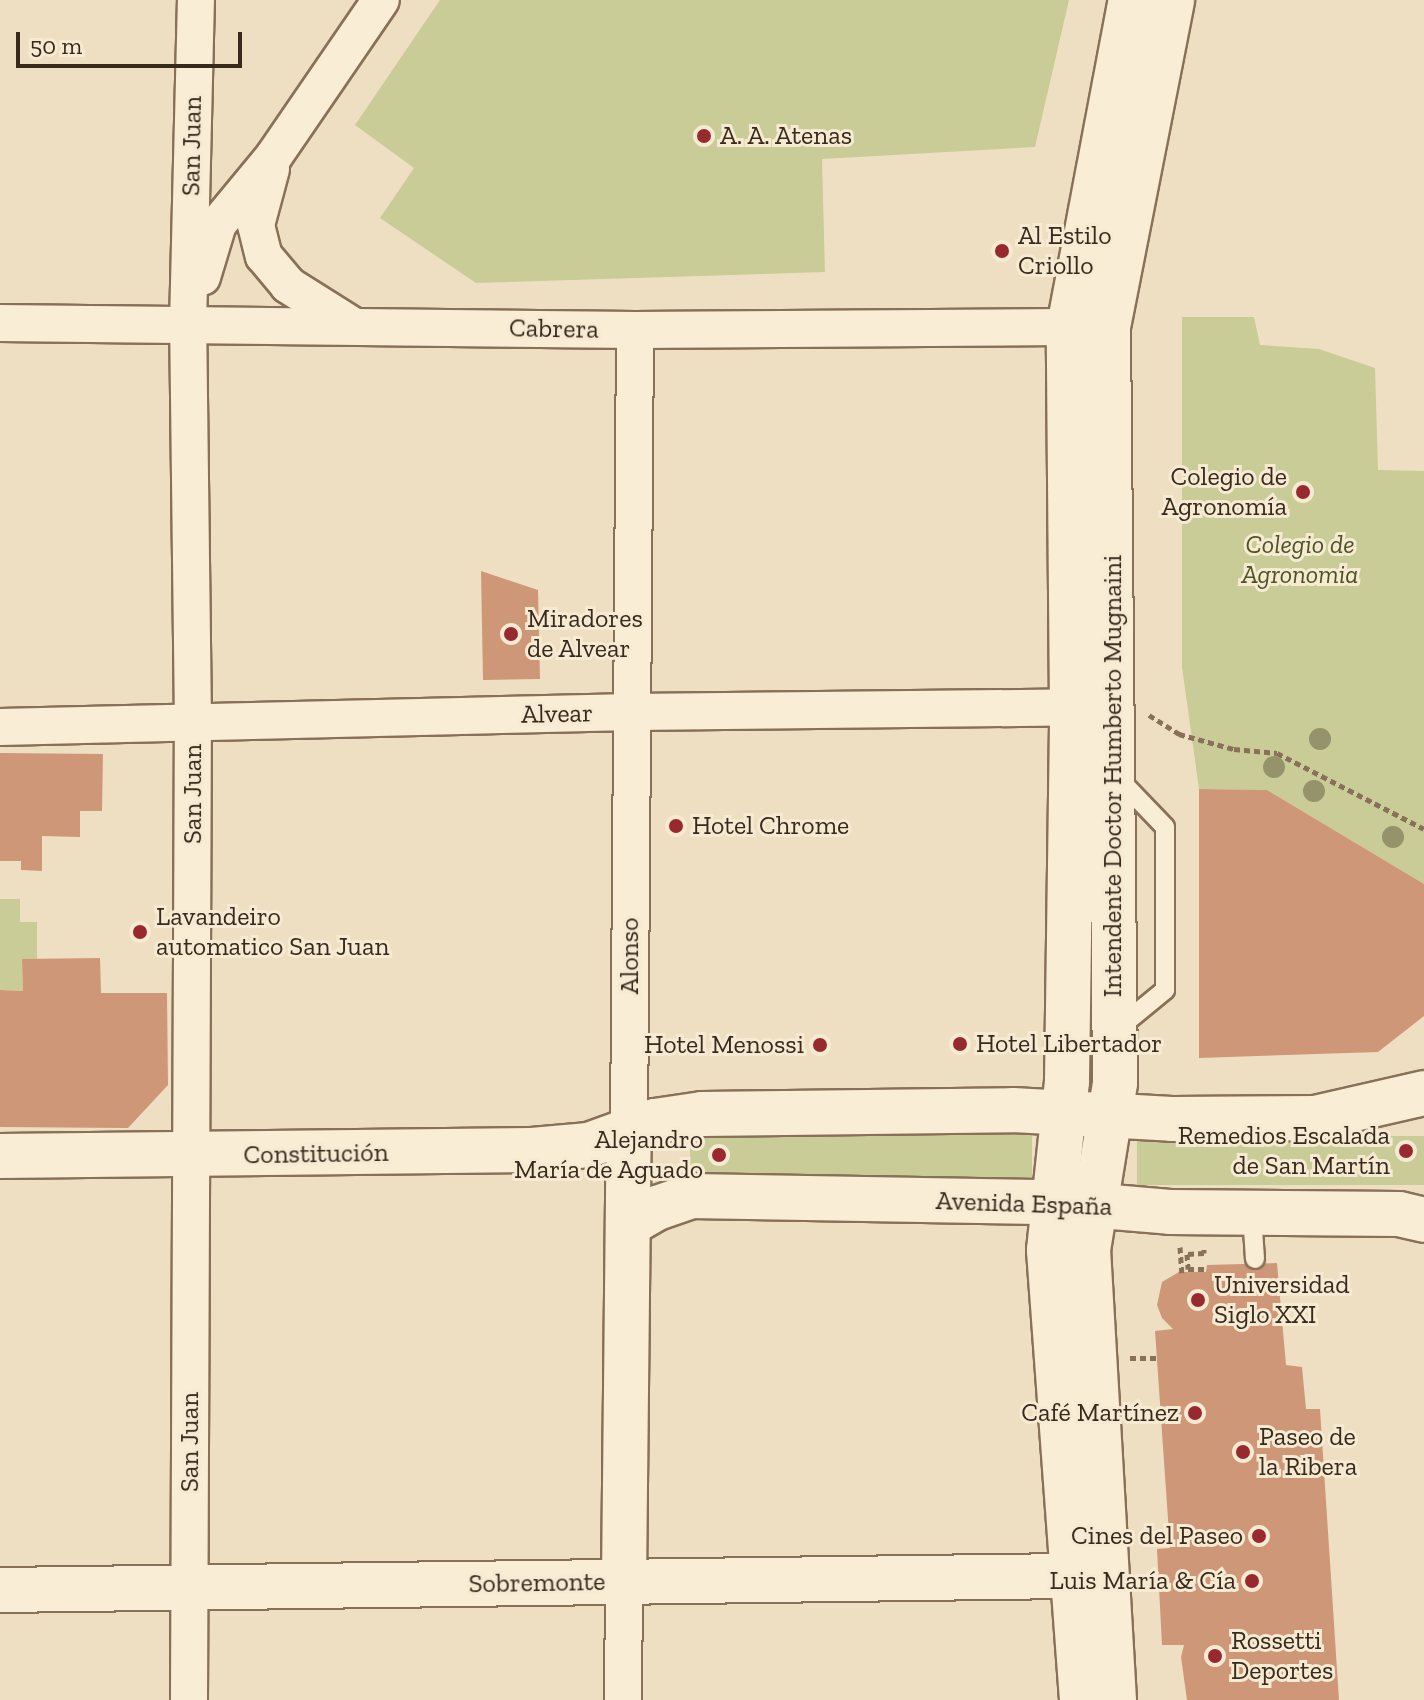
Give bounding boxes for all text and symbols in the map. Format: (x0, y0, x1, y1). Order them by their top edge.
scale bar (20, 16, 246, 66)
text: 50 m (30, 31, 82, 60)
street label: San Juan (176, 95, 208, 197)
place label: A. A. Atenas (720, 120, 854, 152)
marker: A. A. Atenas (695, 127, 713, 145)
place label: Al Estilo Criollo (1018, 220, 1112, 282)
marker: Al Estilo Criollo (993, 242, 1011, 260)
street label: Cabrera (509, 313, 599, 345)
place label: Colegio de Agronomía (1161, 461, 1287, 522)
marker: Colegio de Agronomía (1294, 483, 1312, 501)
park label: Colegio de Agronomia (1242, 529, 1358, 590)
street label: Intendente Doctor Humberto Mugnaini (1097, 555, 1129, 997)
place label: Miradores de Alvear (527, 603, 643, 664)
marker: Miradores de Alvear (502, 625, 520, 643)
street label: Alvear (521, 698, 593, 730)
street label: San Juan (177, 744, 209, 844)
place label: Hotel Chrome (692, 810, 849, 842)
marker: Hotel Chrome (667, 817, 685, 835)
place label: Lavandeiro automatico San Juan (156, 901, 390, 962)
street label: Alonso (614, 918, 646, 994)
marker: Lavandeiro automatico San Juan (131, 923, 149, 941)
place label: Hotel Libertador (976, 1028, 1162, 1060)
place label: Hotel Menossi (644, 1029, 804, 1061)
marker: Hotel Libertador (951, 1035, 969, 1053)
marker: Hotel Menossi (811, 1036, 829, 1054)
place label: Remedios Escalada de San Martín (1178, 1120, 1390, 1182)
place label: Alejandro María de Aguado (513, 1124, 703, 1186)
street label: Constitución (243, 1137, 389, 1171)
marker: Remedios Escalada de San Martín (1397, 1142, 1415, 1160)
marker: Alejandro María de Aguado (710, 1146, 728, 1164)
street label: Avenida España (935, 1185, 1113, 1223)
place label: Universidad Siglo XXI (1214, 1269, 1350, 1330)
marker: Universidad Siglo XXI (1189, 1291, 1207, 1309)
street label: San Juan (174, 1392, 206, 1492)
place label: Café Martínez (1021, 1397, 1179, 1429)
marker: Café Martínez (1186, 1404, 1204, 1422)
place label: Paseo de la Ribera (1259, 1421, 1357, 1482)
marker: Paseo de la Ribera (1234, 1443, 1252, 1461)
place label: Cines del Paseo (1071, 1520, 1243, 1552)
marker: Cines del Paseo (1250, 1527, 1268, 1545)
place label: Luis María & Cía (1049, 1565, 1236, 1597)
street label: Sobremonte (468, 1566, 606, 1600)
marker: Luis María & Cía (1243, 1572, 1261, 1590)
place label: Rossetti Deportes (1231, 1625, 1333, 1686)
marker: Rossetti Deportes (1206, 1647, 1224, 1665)

